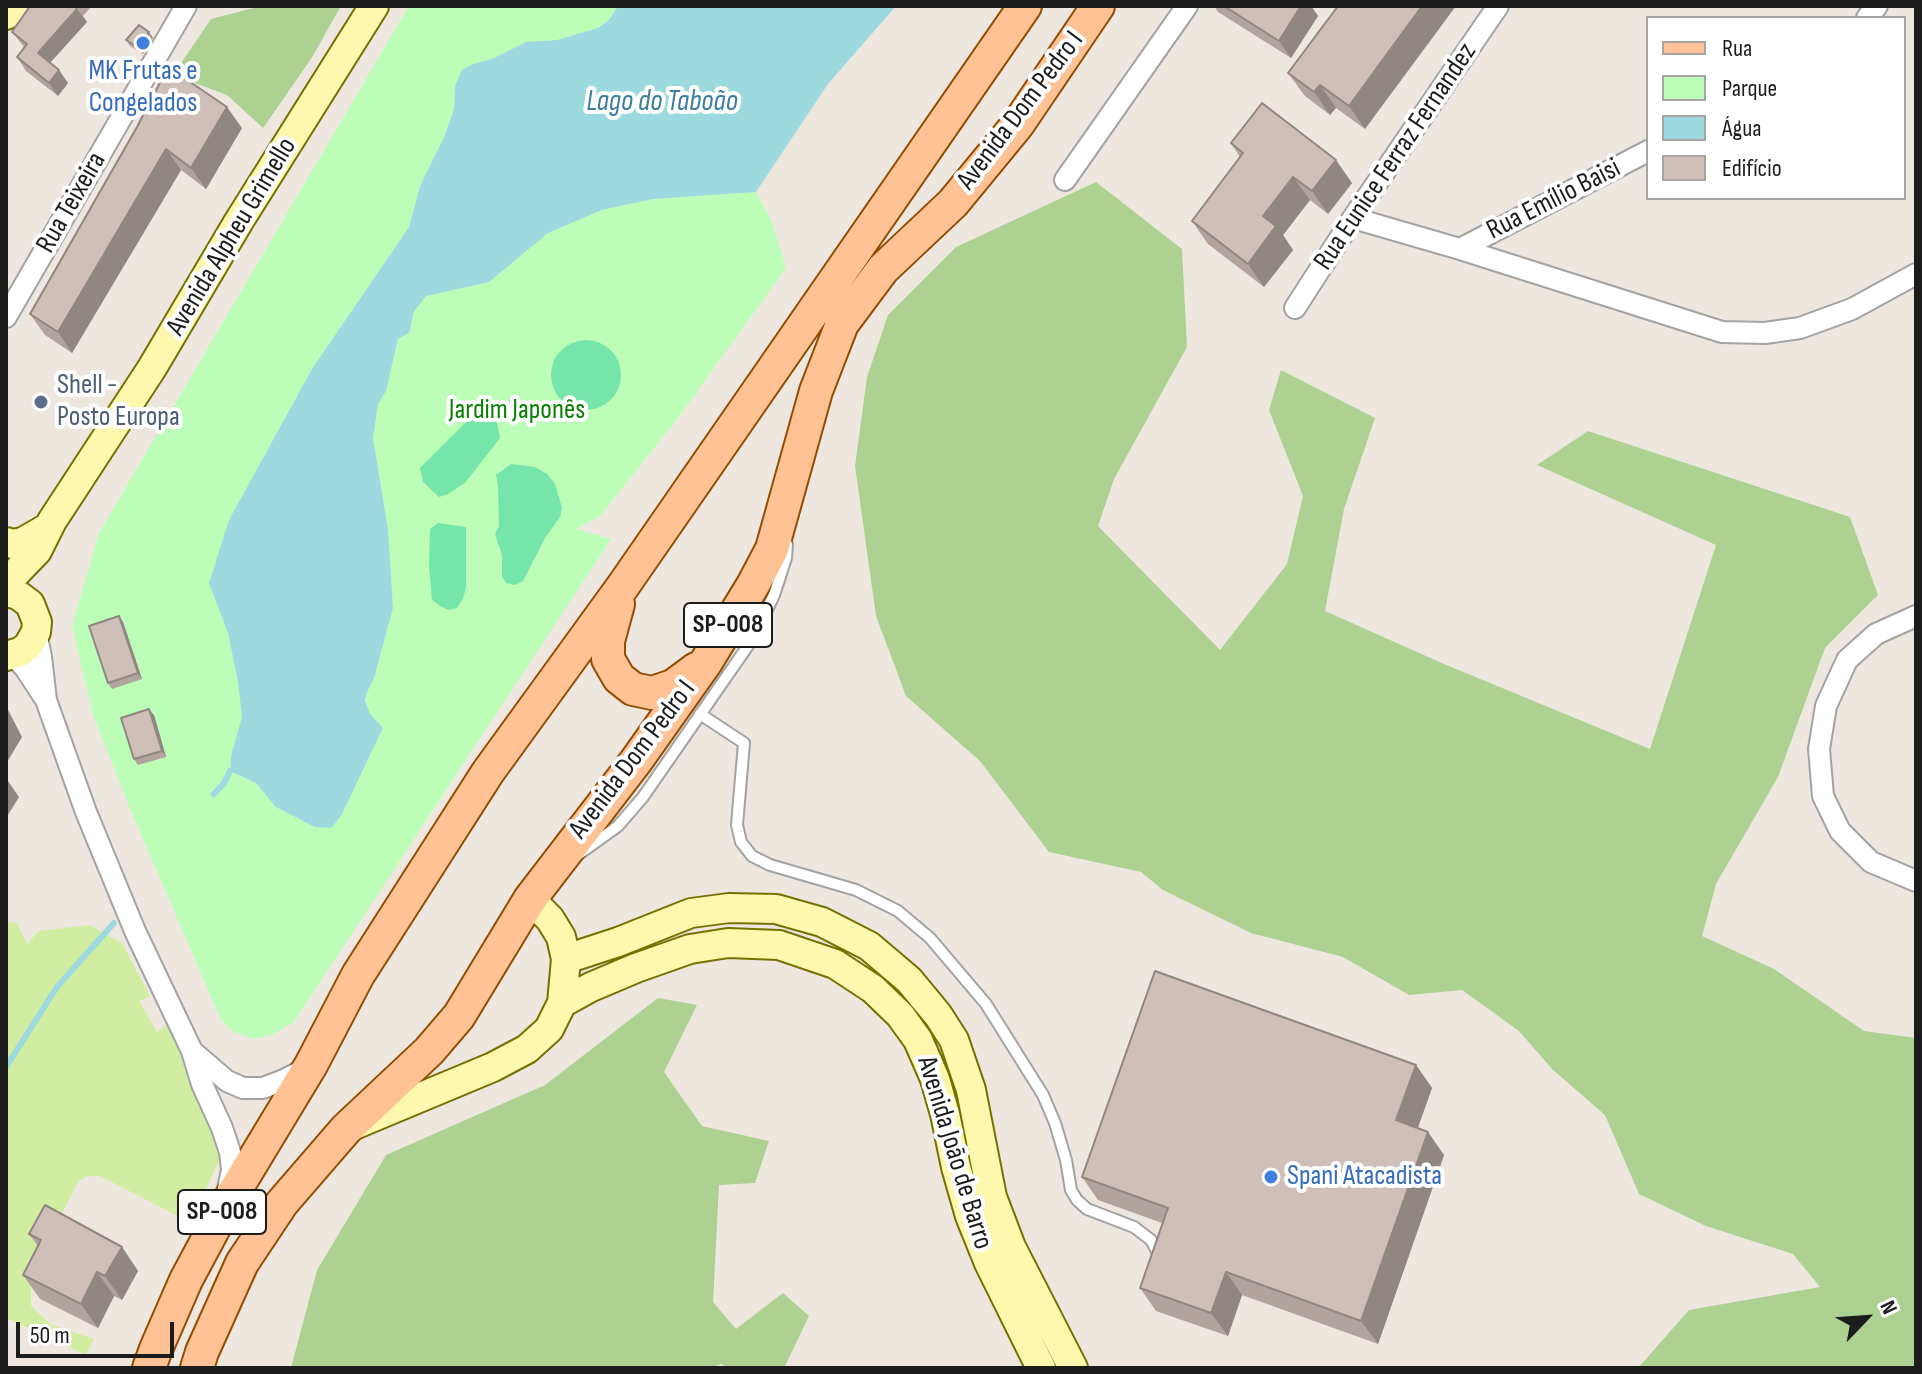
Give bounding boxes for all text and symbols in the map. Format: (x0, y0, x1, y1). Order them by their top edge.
legend (1646, 16, 1906, 200)
street label: Avenida Dom Pedro I (951, 25, 1091, 197)
marker: MK Frutas e Congelados (134, 34, 152, 52)
text: Rua (1722, 34, 1752, 63)
street label: Rua Eunice Ferraz Fernandez (1307, 37, 1485, 277)
place label: MK Frutas e Congelados (88, 55, 198, 121)
text: Parque (1722, 74, 1777, 103)
water label: Lago do Taboão (586, 84, 738, 120)
text: Água (1722, 114, 1761, 143)
street label: Avenida Alpheu Grimello (160, 132, 304, 342)
street label: Rua Teixeira (30, 147, 114, 259)
street label: Rua Emílio Baisi (1482, 152, 1626, 248)
text: Edifício (1722, 154, 1782, 183)
place label: Shell - Posto Europa (57, 369, 180, 435)
marker: Shell - Posto Europa (32, 393, 50, 411)
park label: Jardim Japonês (449, 394, 585, 428)
road number: SP-008 (684, 603, 772, 647)
street label: Avenida Dom Pedro I (563, 674, 703, 846)
street label: Avenida João de Barro (909, 1053, 999, 1253)
place label: Spani Atacadista (1287, 1160, 1442, 1194)
marker: Spani Atacadista (1262, 1168, 1280, 1186)
road number: SP-008 (178, 1190, 266, 1234)
north arrow (1826, 1278, 1906, 1358)
text: N (1873, 1297, 1903, 1319)
scale bar (20, 1306, 178, 1356)
text: 50 m (30, 1321, 70, 1350)

